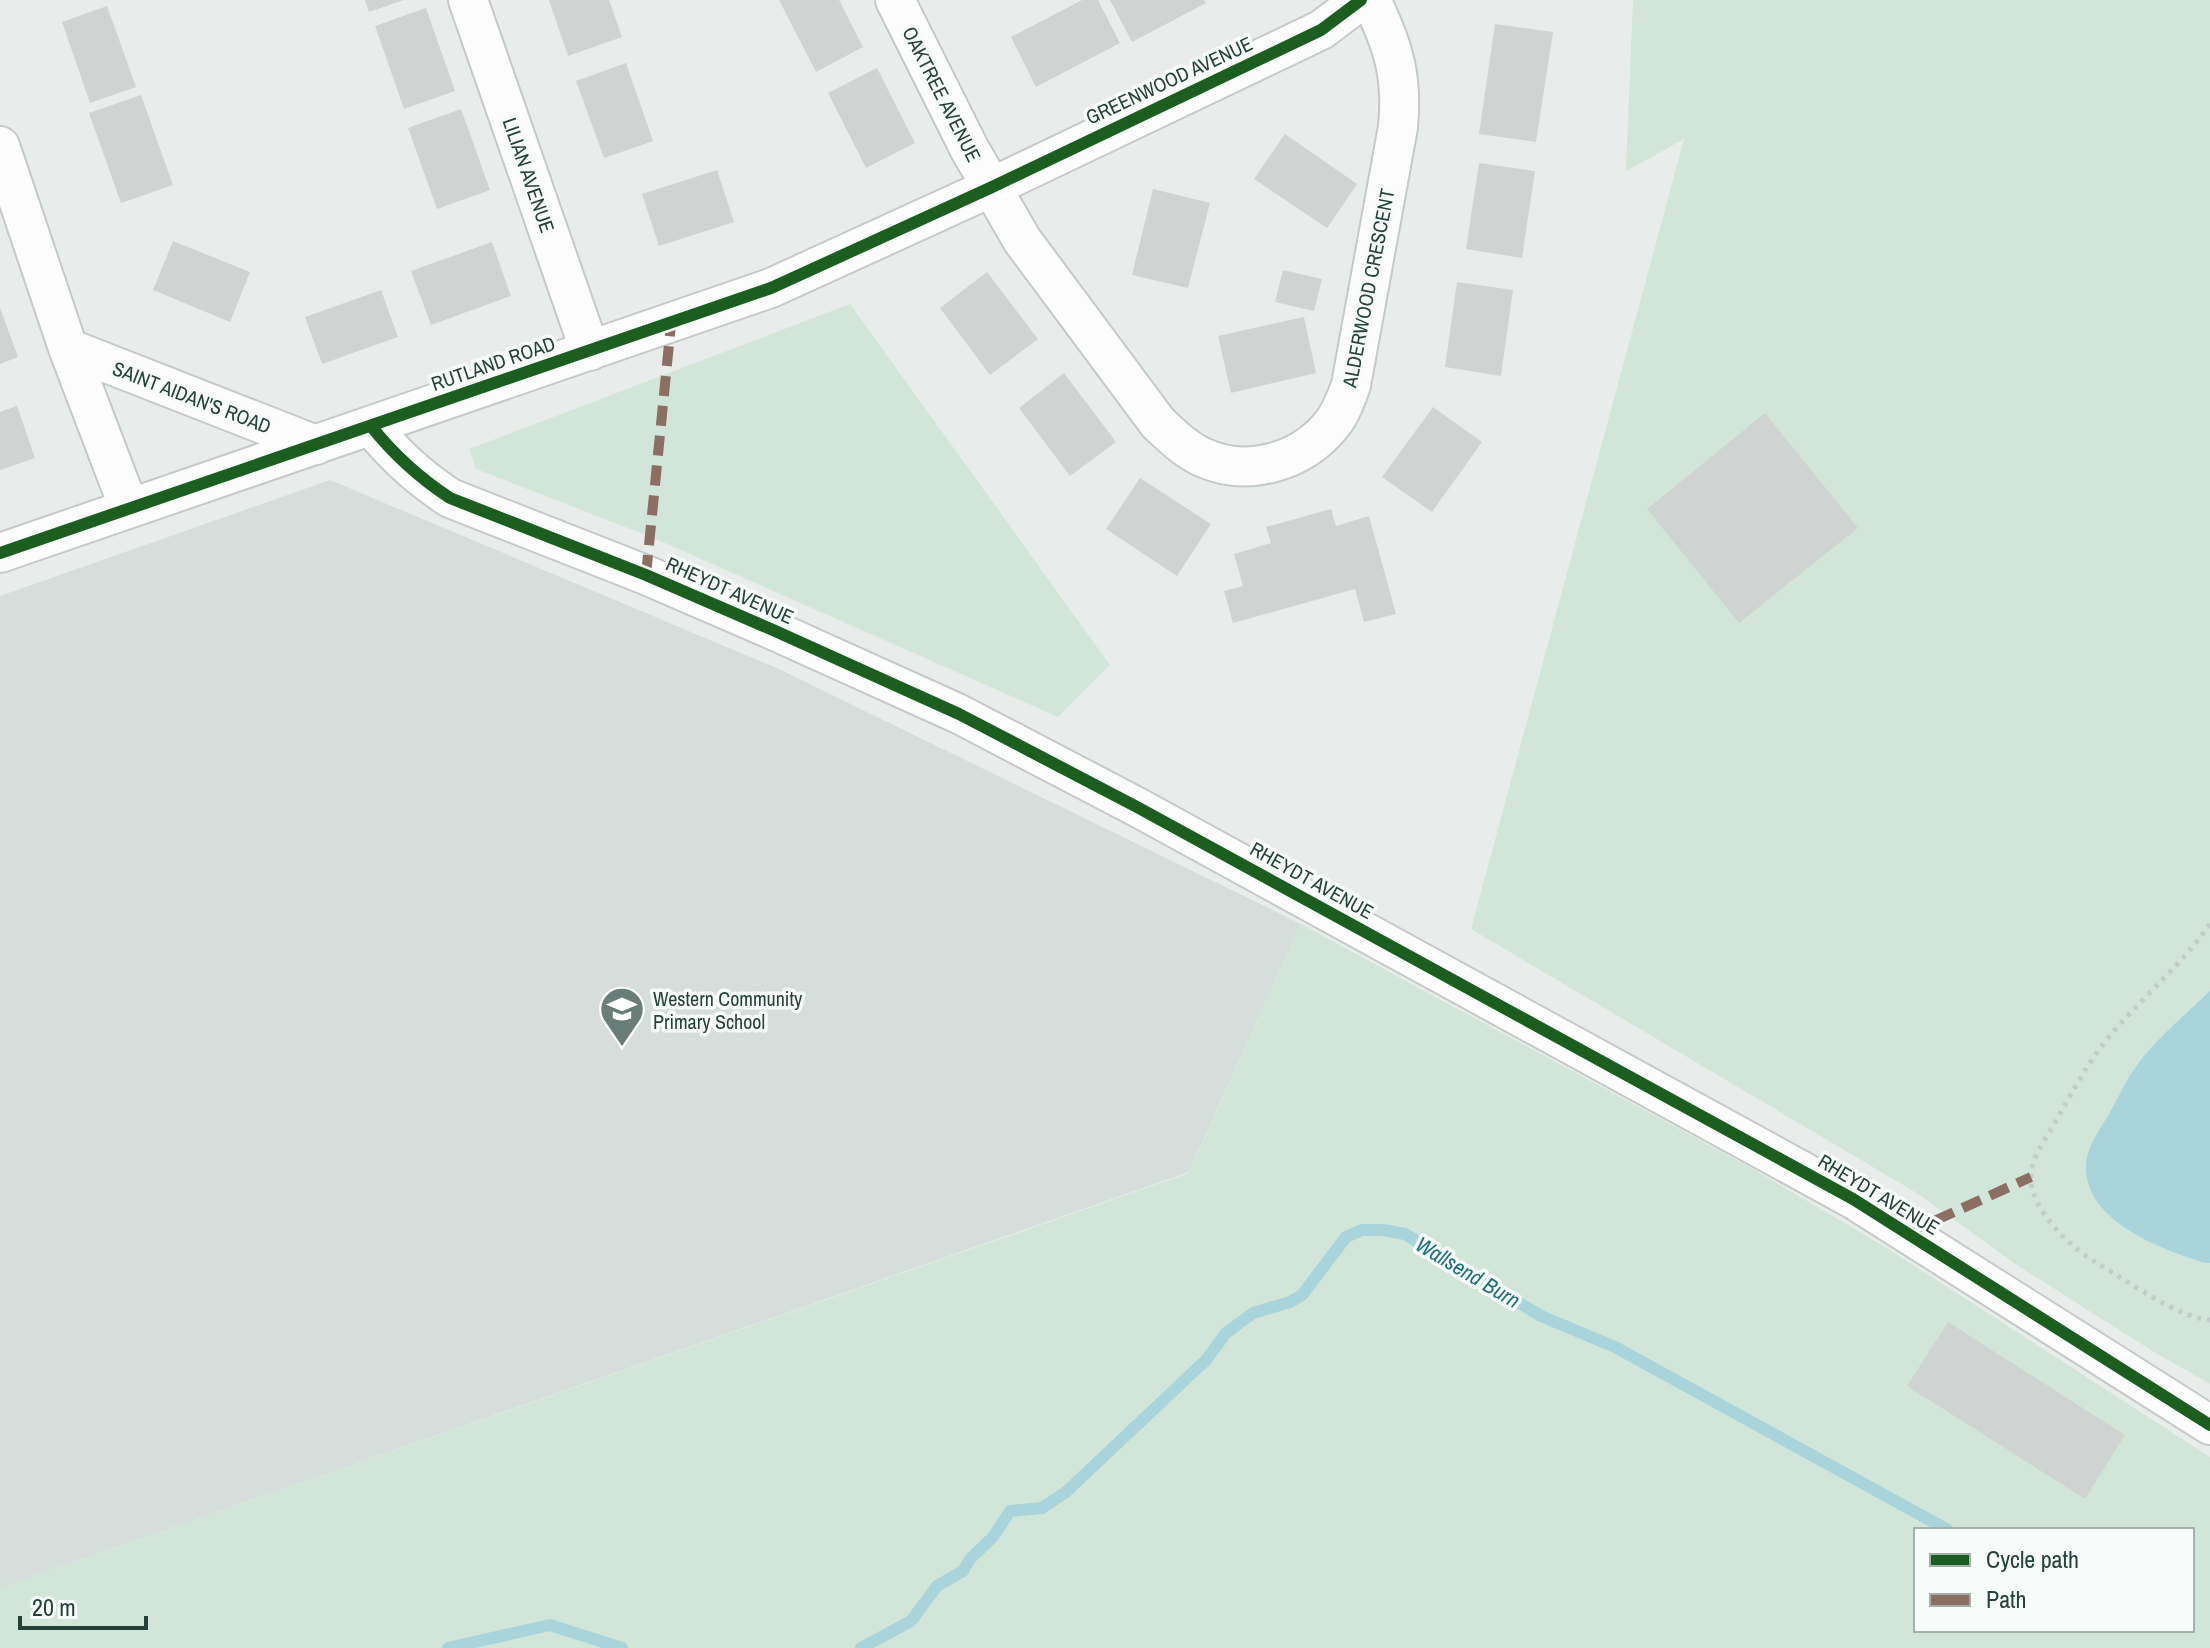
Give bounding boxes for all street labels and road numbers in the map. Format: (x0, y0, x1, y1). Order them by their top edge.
street label: OAKTREE AVENUE (896, 22, 988, 166)
street label: GREENWOOD AVENUE (1081, 30, 1257, 130)
street label: LILIAN AVENUE (497, 114, 561, 236)
street label: ALDERWOOD CRESCENT (1335, 186, 1401, 391)
street label: RUTLAND ROAD (427, 329, 559, 397)
street label: SAINT AIDAN'S ROAD (109, 354, 275, 440)
street label: RHEYDT AVENUE (662, 550, 798, 630)
street label: RHEYDT AVENUE (1246, 835, 1378, 925)
street label: RHEYDT AVENUE (1813, 1147, 1945, 1241)

